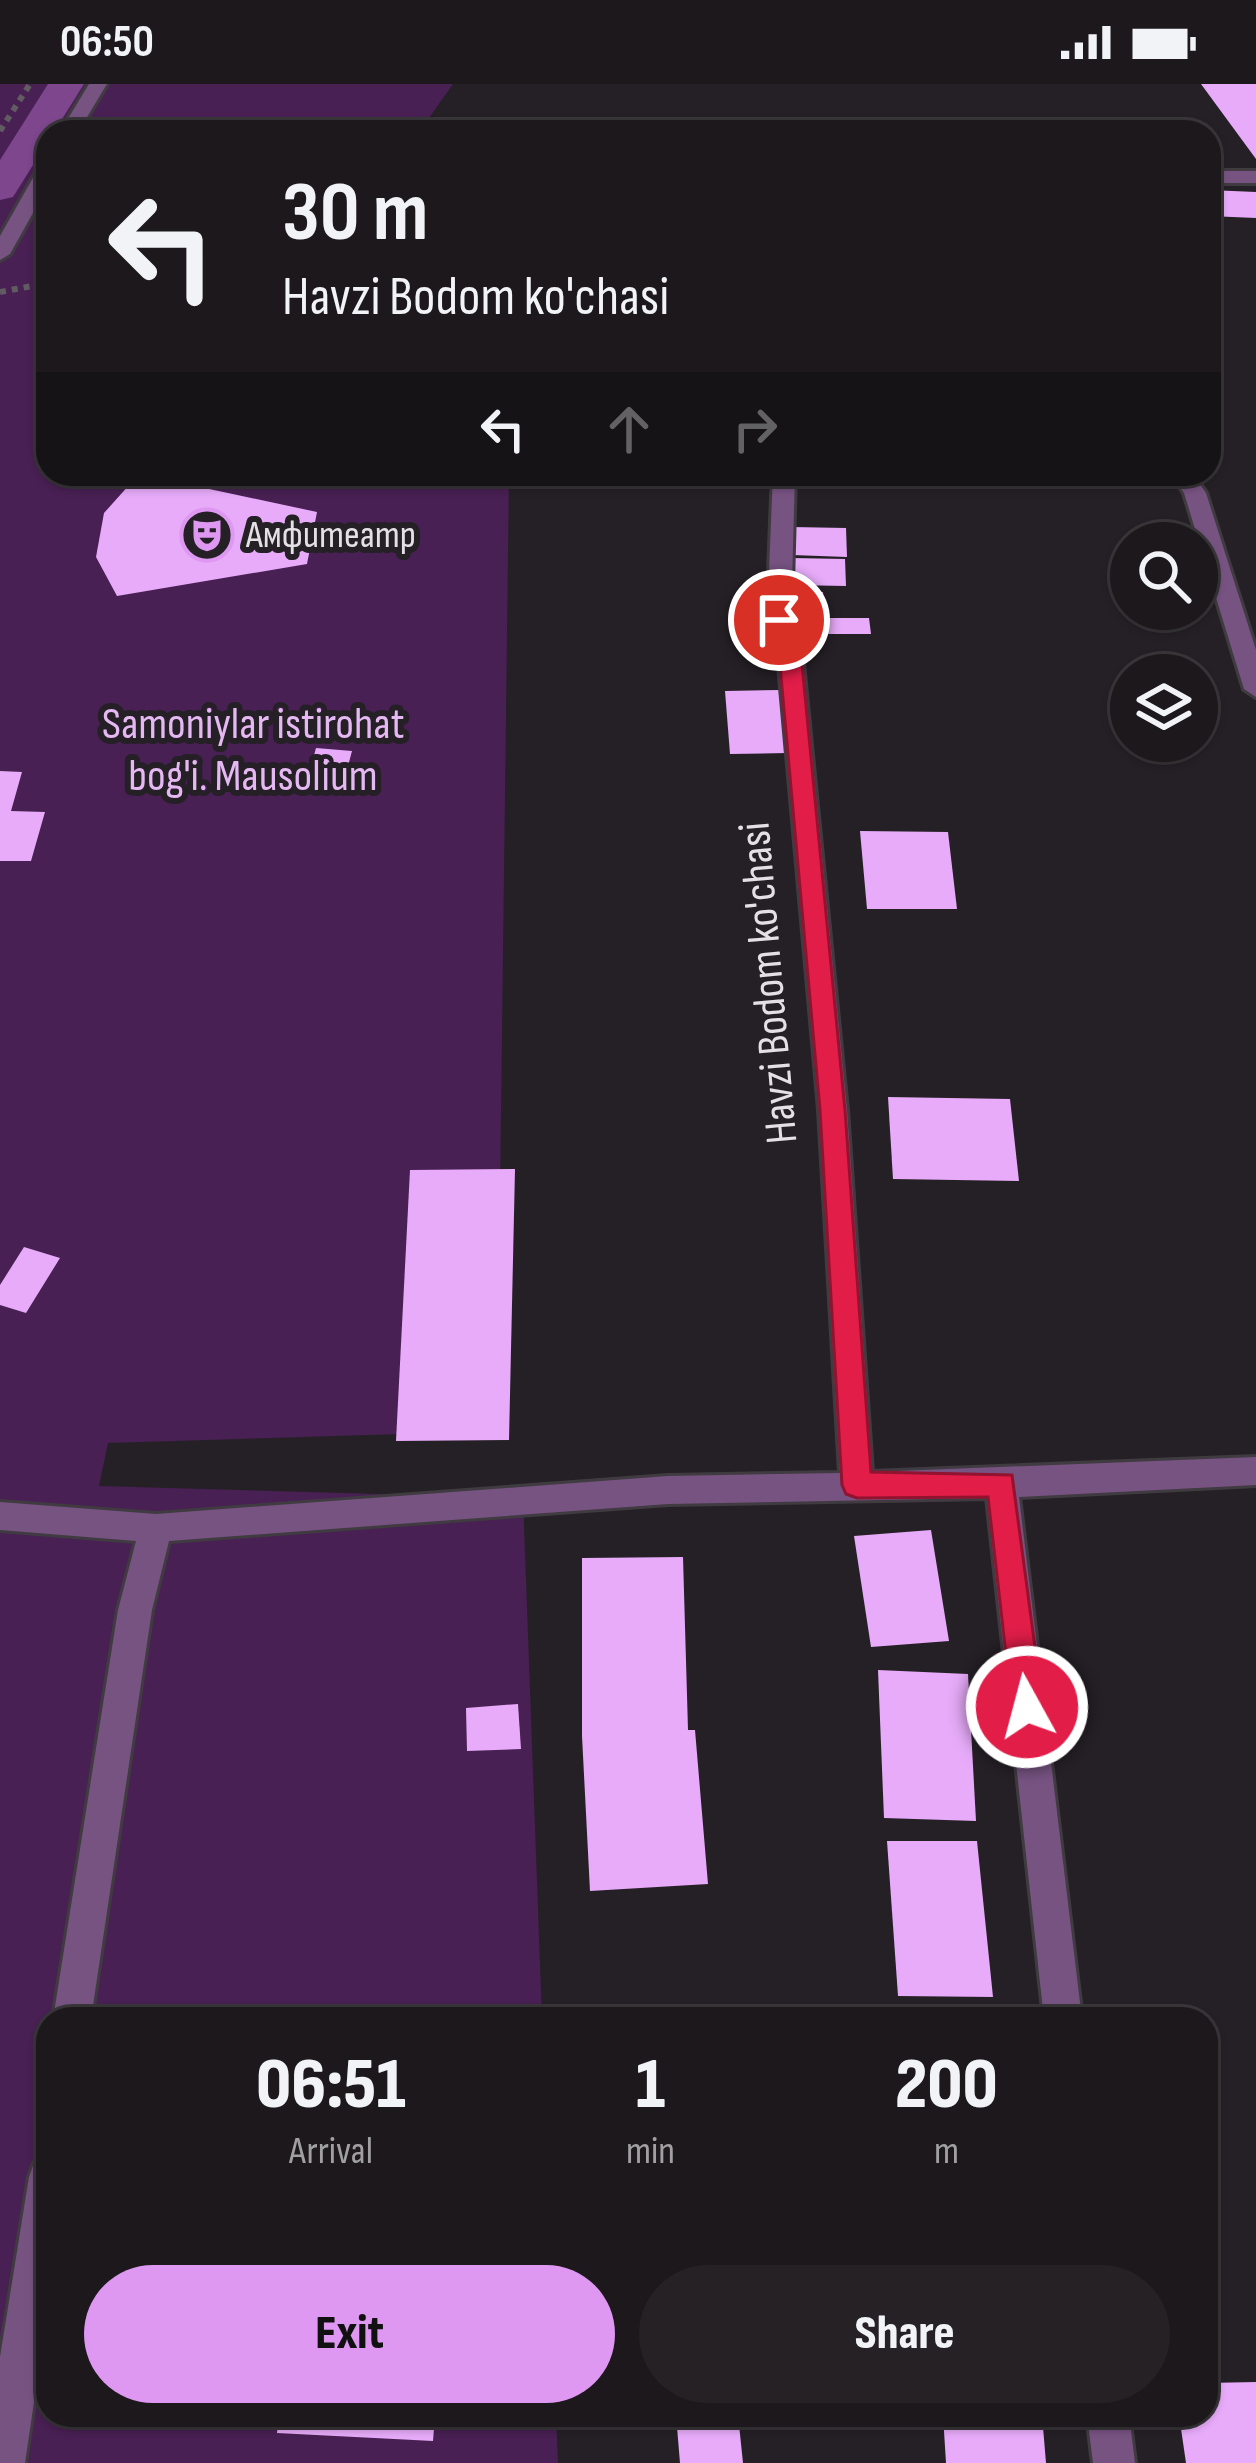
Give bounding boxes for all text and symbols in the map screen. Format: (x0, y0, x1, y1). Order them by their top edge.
text: 06:50 (60, 15, 154, 70)
text: 30 m (282, 163, 428, 264)
icon: left (84, 168, 240, 324)
text: Havzi Bodom ko'chasi (282, 265, 669, 330)
icon: left (470, 396, 536, 462)
icon: ahead (596, 396, 662, 462)
icon: right (722, 396, 788, 462)
theatre icon: Амфитеатр (179, 507, 235, 563)
place label: Амфитеатр (245, 512, 416, 559)
map controls (1110, 522, 1218, 762)
button: search (1110, 522, 1218, 630)
pin (728, 569, 830, 671)
icon: arrive (746, 587, 812, 653)
button: layers (1110, 654, 1218, 762)
park label: Samoniylar istirohat bog'i. Mausolium (102, 697, 404, 804)
street label: Havzi Bodom ko'chasi (728, 820, 810, 1146)
position arrow (964, 1644, 1090, 1770)
text: 06:51 (256, 2042, 406, 2129)
text: 1 (636, 2042, 665, 2129)
text: 200 (895, 2042, 998, 2129)
text: Arrival (289, 2128, 373, 2175)
text: min (626, 2128, 675, 2175)
text: m (934, 2128, 959, 2175)
button: Exit (84, 2265, 615, 2403)
button: Share (639, 2265, 1170, 2403)

